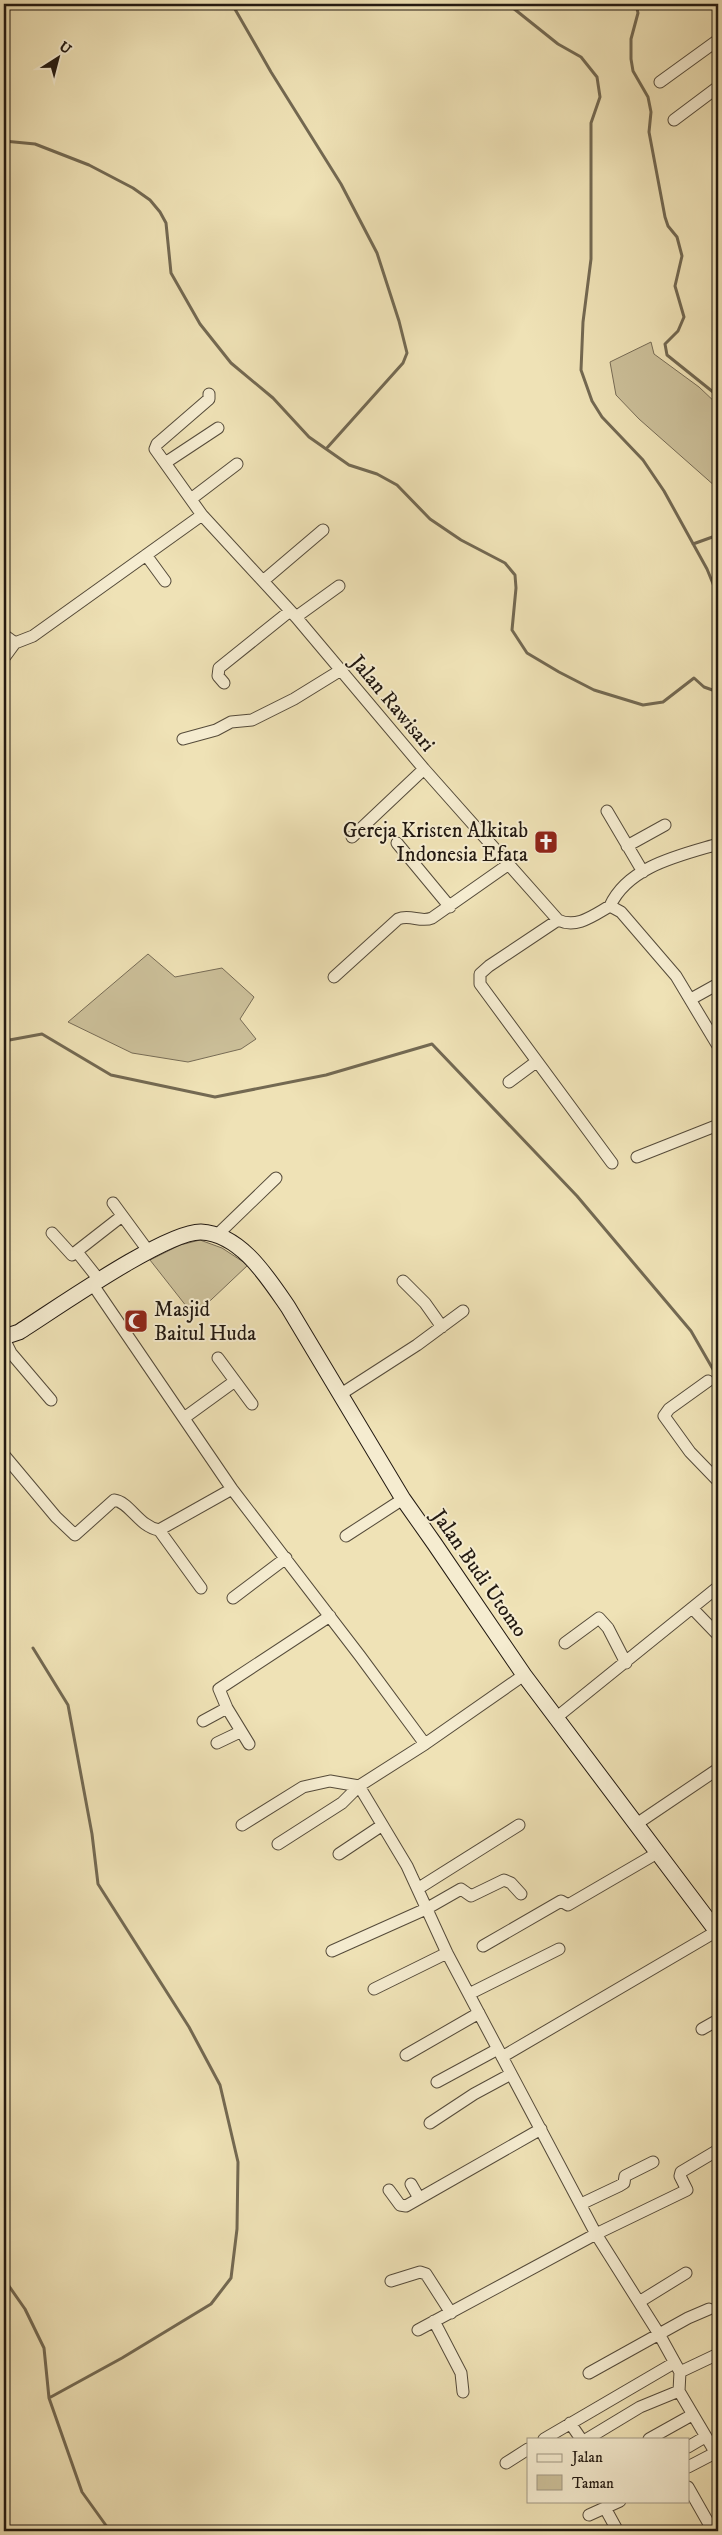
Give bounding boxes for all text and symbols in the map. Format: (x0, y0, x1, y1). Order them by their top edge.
north arrow (32, 32, 82, 82)
text: U (55, 38, 75, 59)
street label: Jalan Rawisari (343, 648, 440, 757)
place label: Gereja Kristen Alkitab Indonesia Efata (343, 818, 528, 868)
church icon: Gereja Kristen Alkitab Indonesia Efata (533, 829, 559, 855)
place label: Masjid Baitul Huda (154, 1297, 256, 1347)
mosque icon: Masjid Baitul Huda (123, 1308, 149, 1334)
street label: Jalan Budi Utomo (424, 1503, 533, 1642)
legend (527, 2438, 690, 2502)
text: Jalan (570, 2448, 603, 2467)
text: Taman (572, 2474, 614, 2493)

